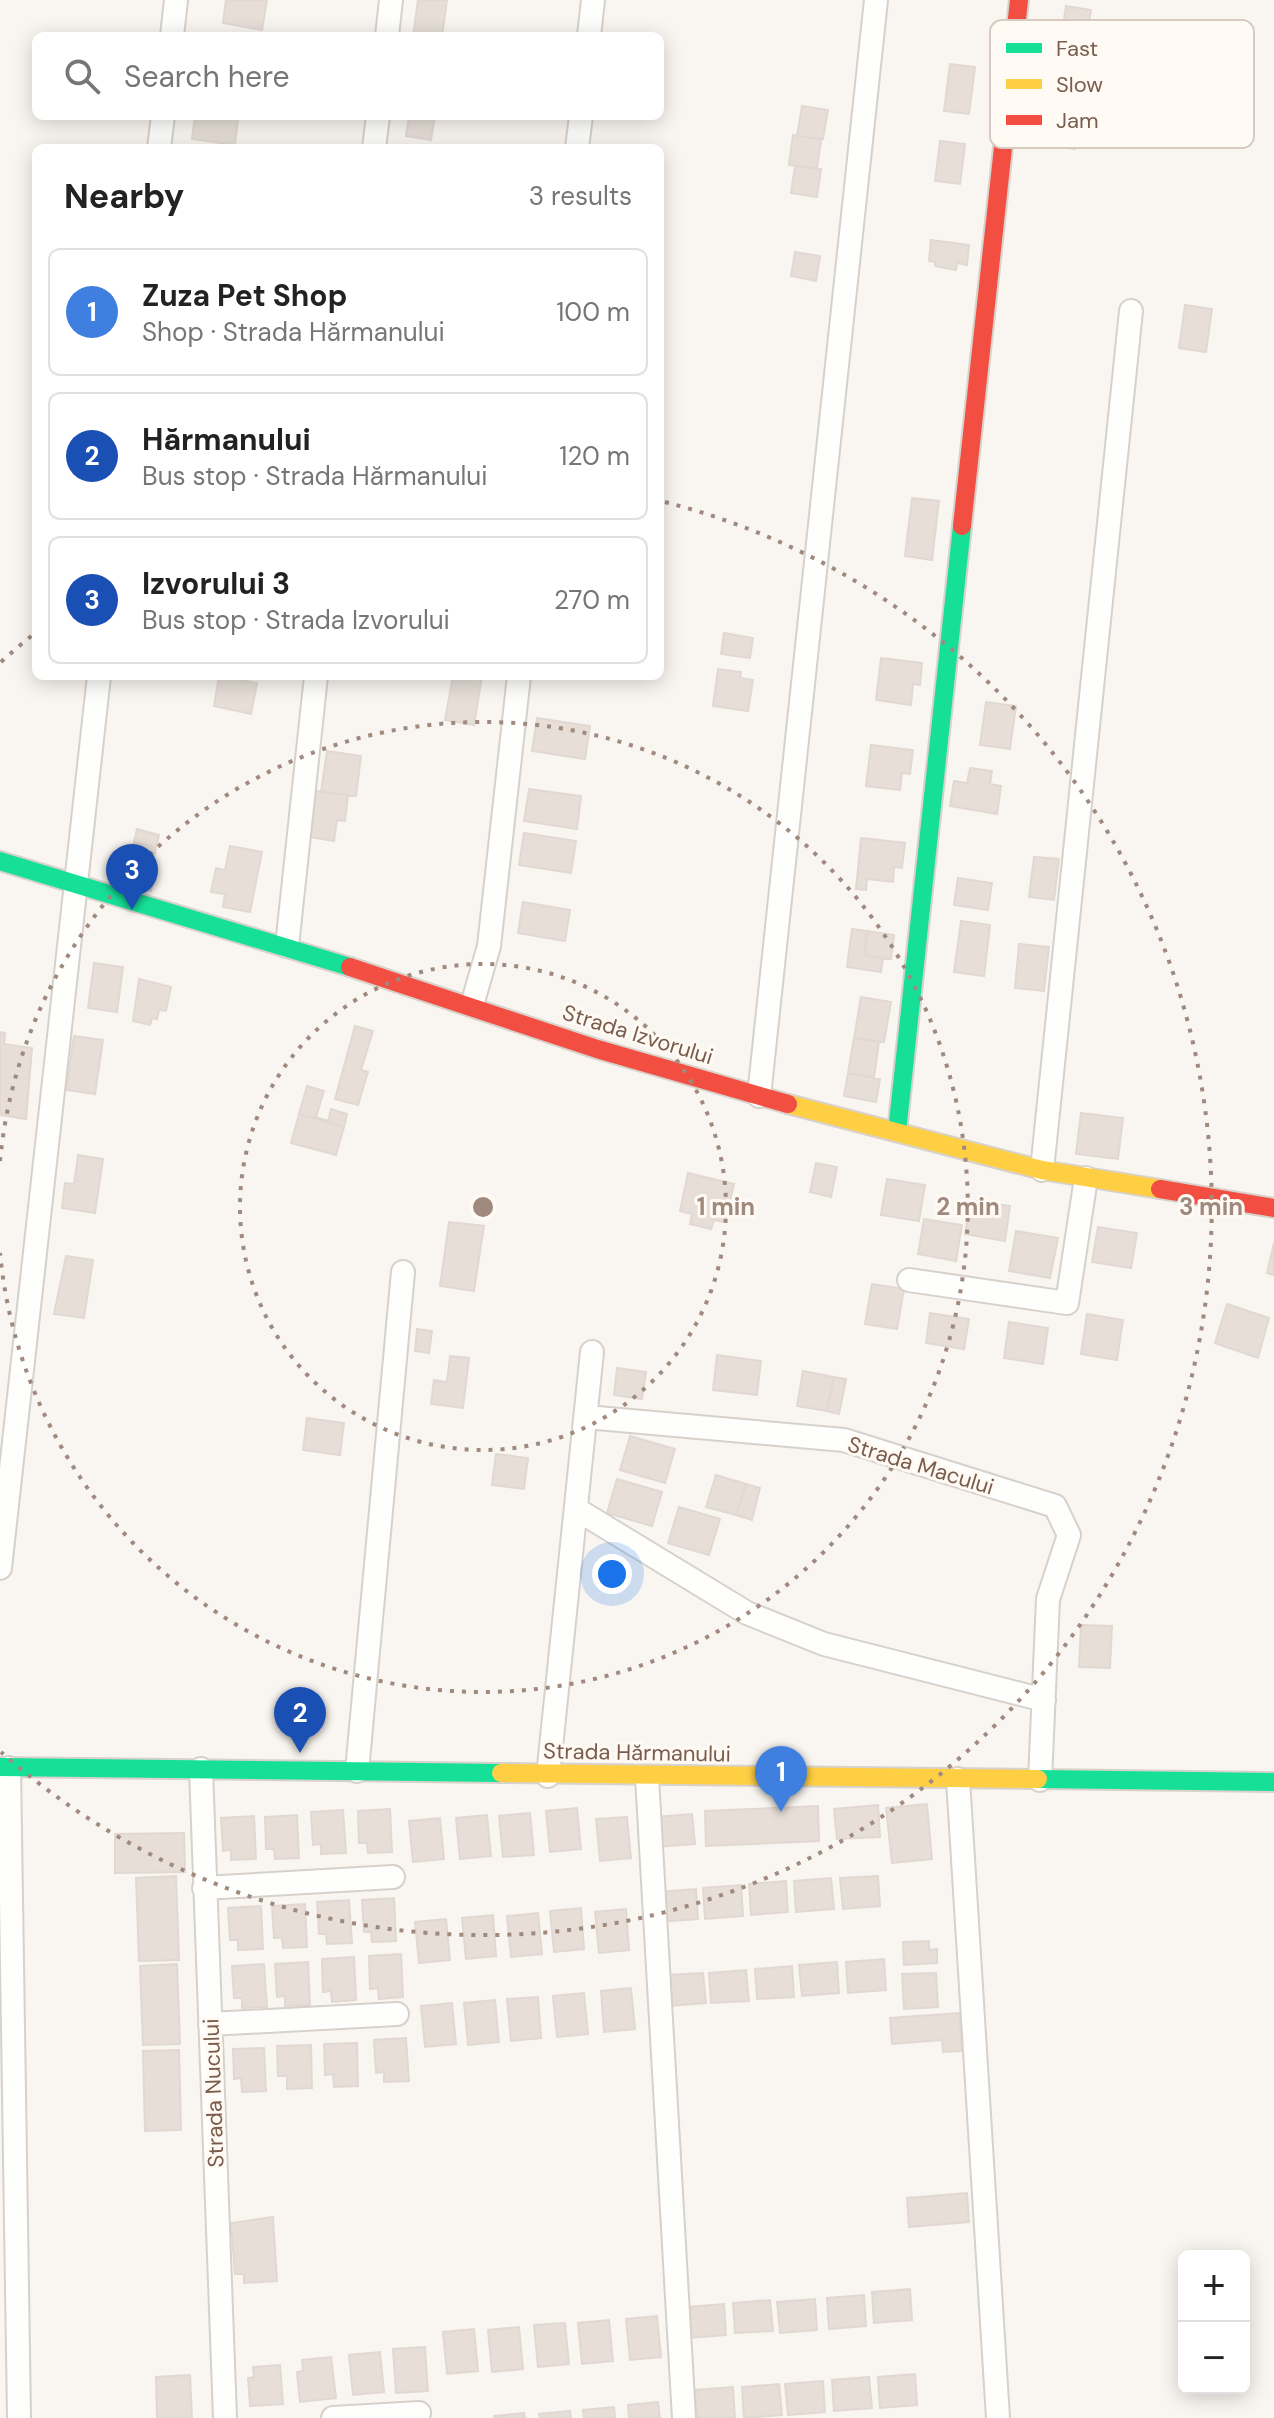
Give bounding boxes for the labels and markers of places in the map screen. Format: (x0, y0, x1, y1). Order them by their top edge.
pin: 3 (106, 844, 158, 910)
centre of rings (469, 1193, 497, 1221)
pin: 2 (274, 1687, 326, 1753)
pin: 1 (755, 1746, 807, 1812)

